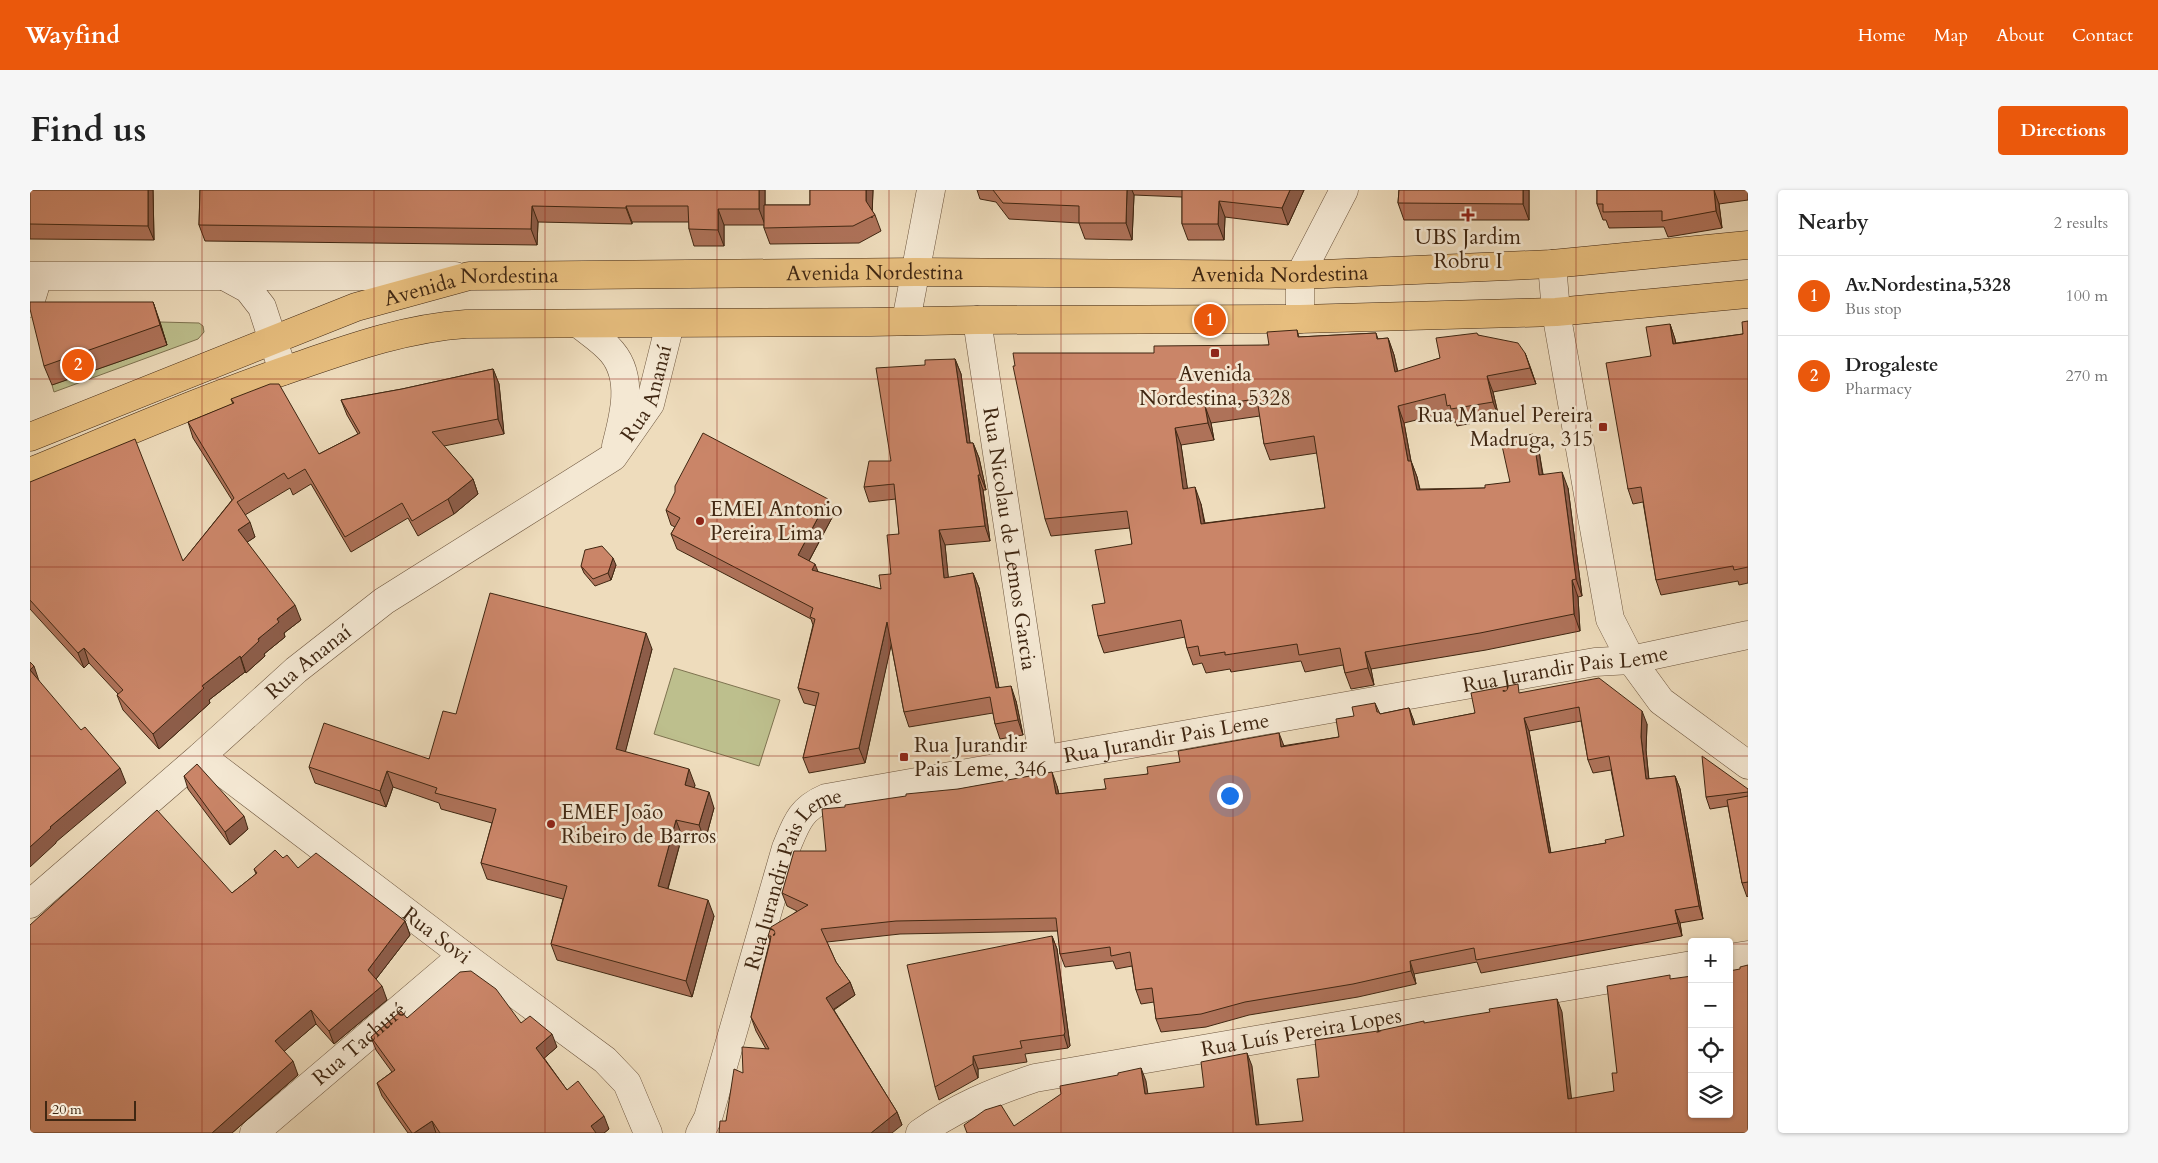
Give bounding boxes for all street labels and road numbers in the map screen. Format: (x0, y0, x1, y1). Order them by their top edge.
street label: Avenida Nordestina (786, 258, 964, 288)
street label: Avenida Nordestina (1191, 258, 1369, 290)
street label: Avenida Nordestina (381, 261, 559, 314)
street label: Rua Ananaí (614, 342, 679, 448)
street label: Rua Nicolau de Lemos Garcia (975, 405, 1043, 672)
street label: Rua Ananaí (259, 618, 358, 706)
street label: Rua Jurandir Pais Leme (1460, 638, 1671, 700)
street label: Rua Jurandir Pais Leme (1061, 706, 1271, 771)
street label: Rua Jurandir Pais Leme (738, 781, 844, 973)
street label: Rua Sovi (396, 900, 477, 971)
street label: Rua Tachuré (306, 996, 413, 1092)
street label: Rua Luís Pereira Lopes (1199, 1001, 1404, 1064)

